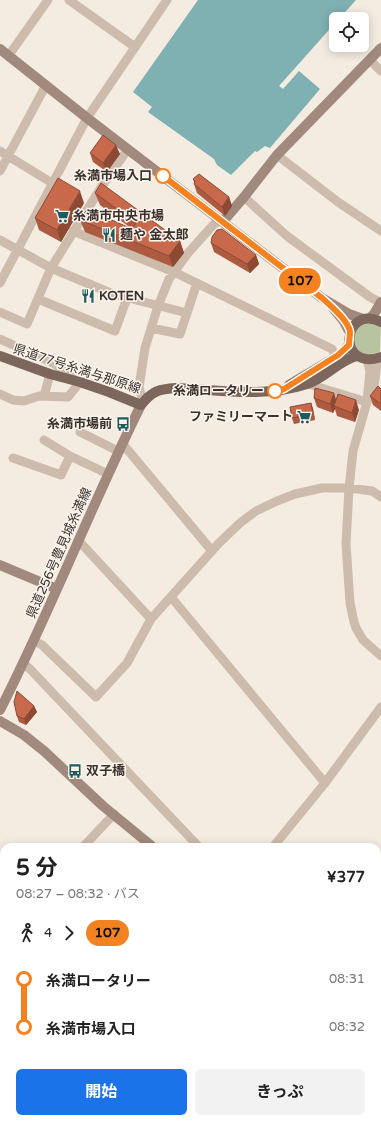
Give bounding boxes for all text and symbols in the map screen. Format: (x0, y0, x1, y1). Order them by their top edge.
map controls (329, 12, 369, 52)
button: locate (329, 12, 369, 52)
place label: 糸満市場入口 (74, 168, 152, 184)
marker: 糸満市場入口 (155, 168, 171, 184)
supermarket icon: 糸満市中央市場 (54, 208, 70, 224)
place label: 糸満市中央市場 (73, 208, 164, 224)
restaurant icon: 麺や 金太郎 (101, 227, 117, 243)
place label: 麺や 金太郎 (120, 227, 188, 243)
line badge: 107 (277, 268, 323, 294)
text: 107 (287, 272, 313, 289)
restaurant icon: KOTEN (80, 288, 96, 304)
place label: KOTEN (99, 288, 144, 304)
street label: 県道77号糸満与那原線 (11, 341, 143, 397)
place label: 糸満ロータリー (173, 383, 264, 399)
marker: 糸満ロータリー (267, 383, 283, 399)
place label: ファミリーマート (189, 409, 293, 425)
supermarket icon: ファミリーマート (296, 409, 312, 425)
place label: 糸満市場前 (47, 416, 112, 432)
bus stop icon: 糸満市場前 (115, 416, 131, 432)
street label: 県道256号豊見城糸満線 (23, 485, 95, 621)
bus stop icon: 双子橋 (67, 763, 83, 779)
place label: 双子橋 (86, 763, 125, 779)
text: 5 分 (16, 855, 58, 881)
text: ¥377 (327, 868, 365, 886)
text: 08:27 – 08:32 · バス (16, 886, 140, 902)
icon: walk (16, 922, 38, 944)
icon: forward (58, 922, 80, 944)
text: 107 (94, 924, 121, 941)
text: 4 (44, 925, 52, 941)
text: 08:31 (329, 971, 365, 987)
text: 糸満ロータリー (46, 972, 151, 990)
text: 08:32 (329, 1019, 365, 1035)
text: 糸満市場入口 (46, 1020, 136, 1038)
button: 開始 (16, 1069, 187, 1115)
button: きっぷ (195, 1069, 365, 1115)

